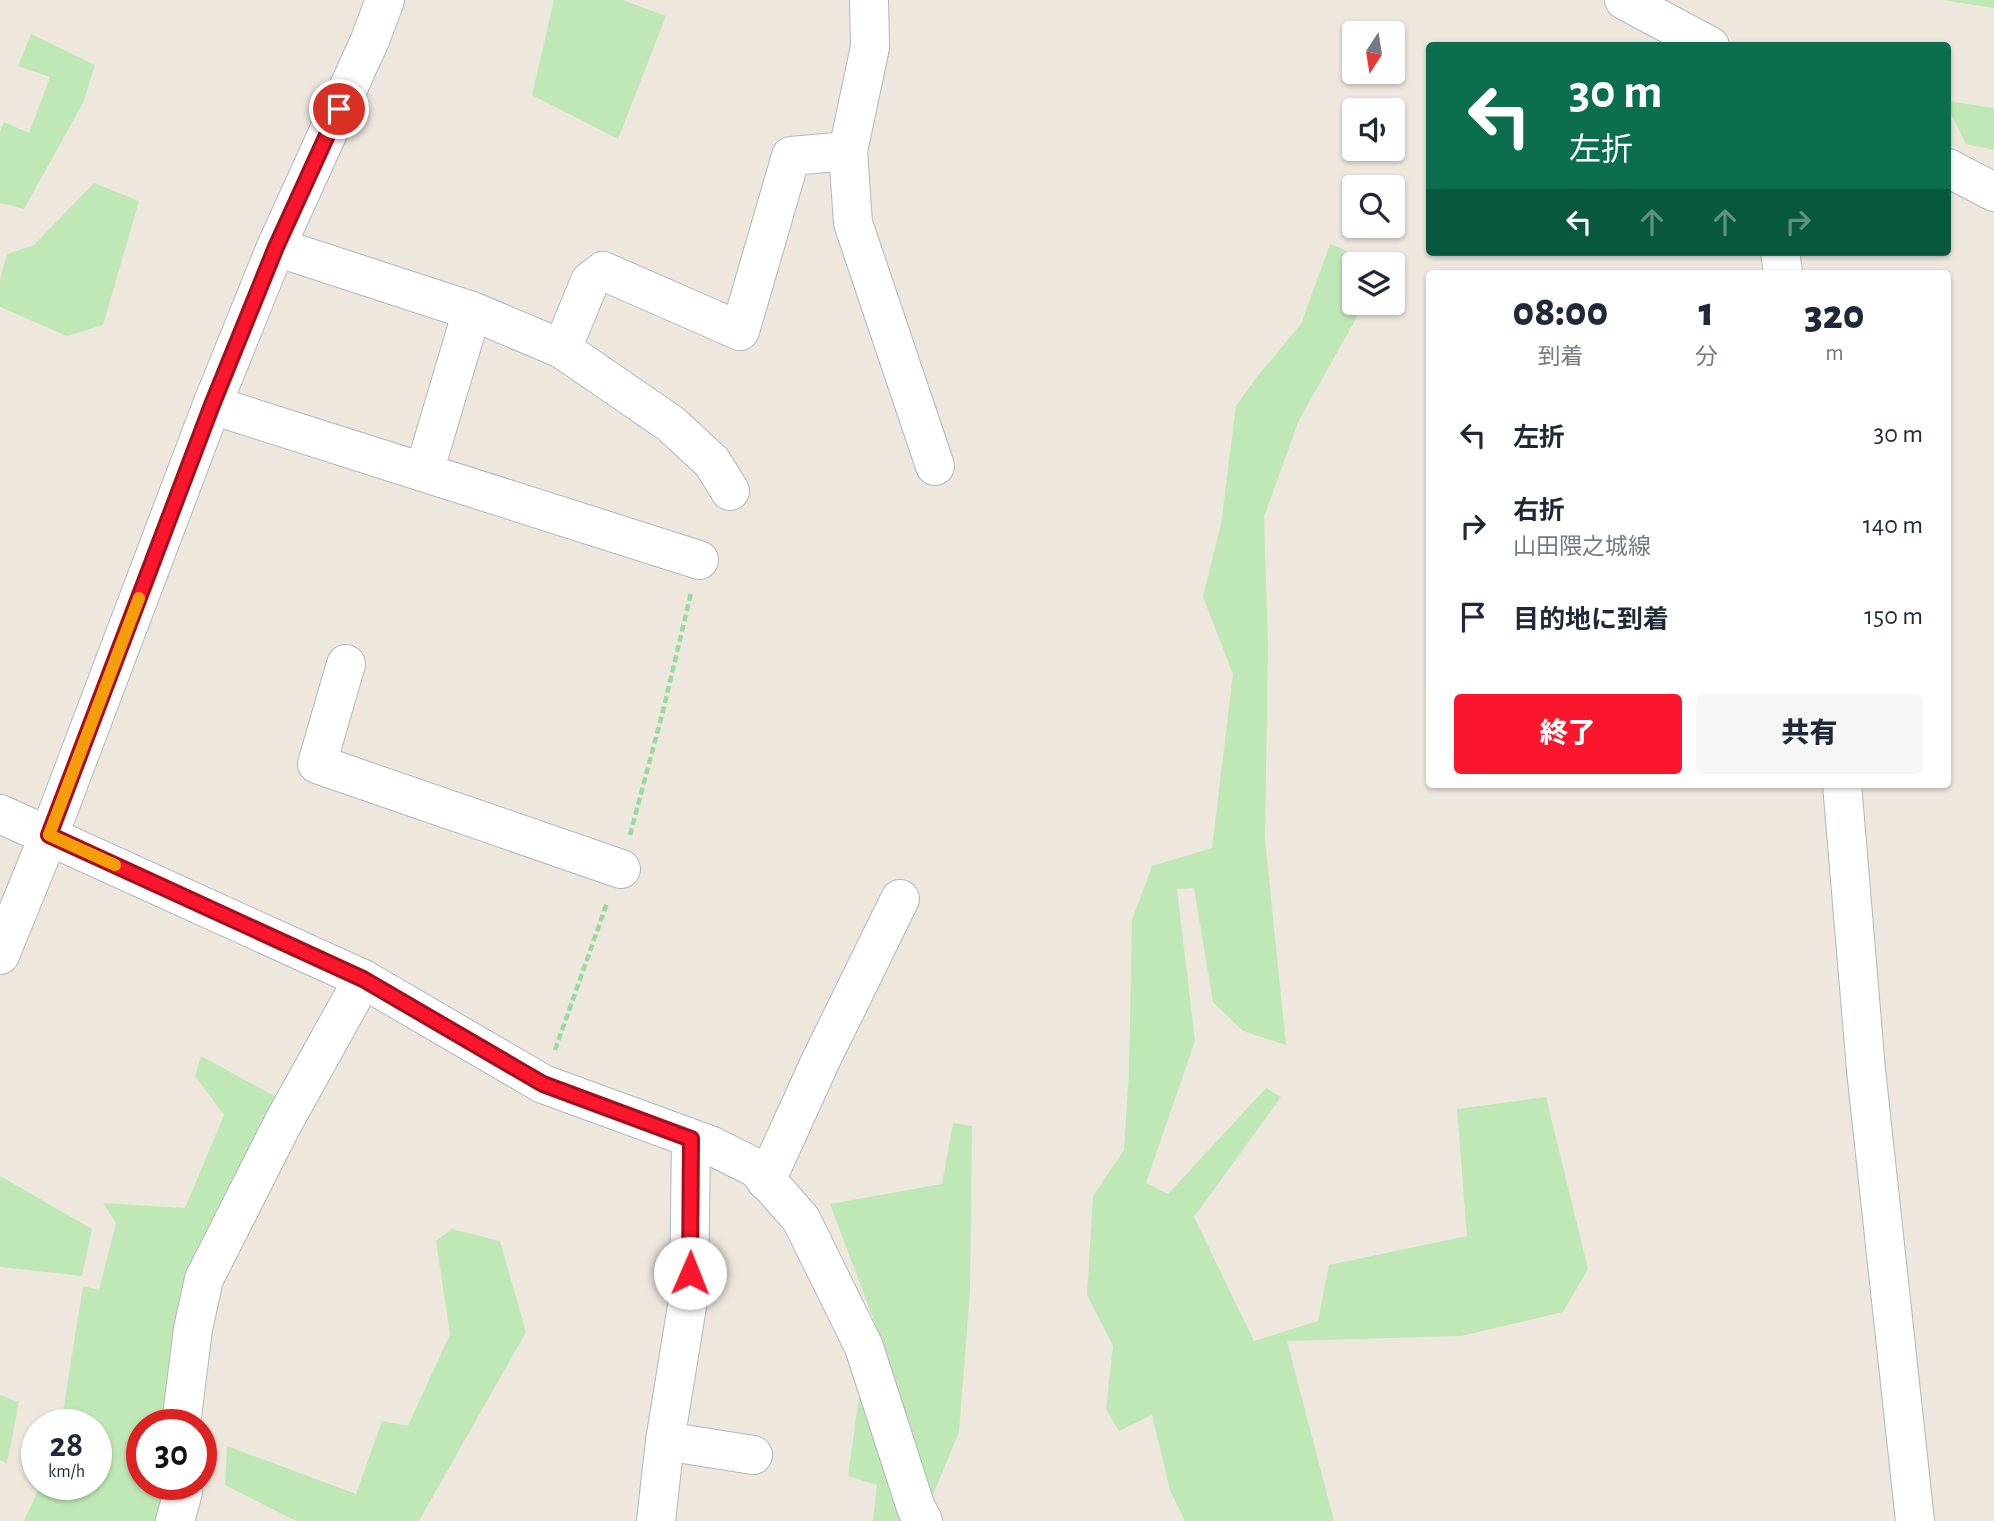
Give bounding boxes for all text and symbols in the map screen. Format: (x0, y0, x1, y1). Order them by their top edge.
north arrow (1342, 21, 1405, 84)
map controls (1342, 21, 1405, 315)
text: 30 m (1569, 68, 1663, 117)
icon: left (1454, 70, 1545, 161)
pin (309, 79, 369, 139)
icon: arrive (320, 90, 358, 128)
button: sound (1342, 98, 1405, 161)
text: 左折 (1569, 134, 1633, 166)
button: search (1342, 175, 1405, 238)
icon: left (1560, 203, 1598, 241)
icon: ahead (1633, 203, 1671, 241)
icon: ahead (1706, 203, 1744, 241)
icon: right (1779, 203, 1817, 241)
button: layers (1342, 252, 1405, 315)
text: 08:00 (1512, 291, 1608, 333)
text: 1 (1699, 291, 1714, 333)
text: 320 (1804, 294, 1865, 336)
text: m (1825, 342, 1844, 365)
text: 到着 (1537, 346, 1583, 369)
text: 分 (1695, 346, 1718, 369)
icon: left (1454, 416, 1492, 454)
text: 30 m (1873, 421, 1923, 447)
text: 左折 (1513, 425, 1565, 451)
text: 右折 (1513, 498, 1565, 524)
icon: right (1454, 507, 1492, 545)
text: 140 m (1863, 512, 1923, 538)
text: 山田隈之城線 (1513, 536, 1651, 559)
icon: arrive (1454, 598, 1492, 636)
text: 150 m (1864, 603, 1923, 629)
text: 目的地に到着 (1513, 607, 1669, 633)
button: 終了 (1454, 694, 1682, 774)
button: 共有 (1696, 694, 1923, 774)
position arrow (653, 1236, 727, 1310)
speed limit sign: 30 (126, 1409, 217, 1500)
text: 28 (50, 1428, 83, 1463)
text: km/h (48, 1463, 85, 1481)

